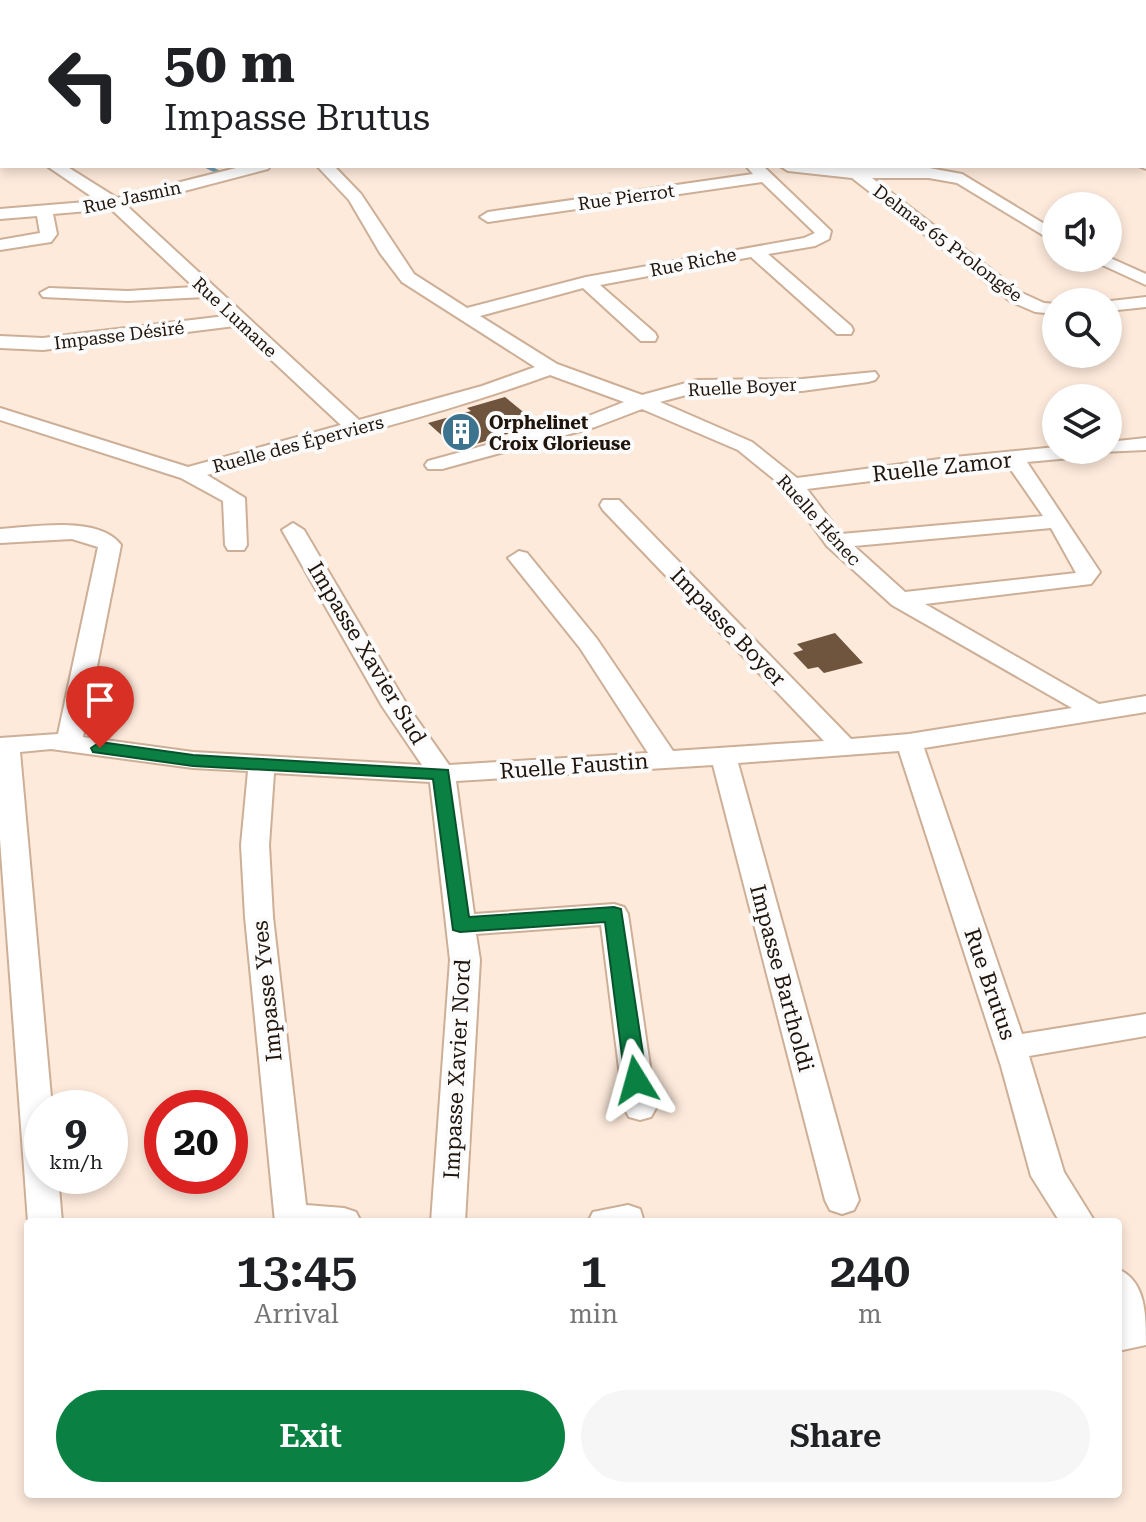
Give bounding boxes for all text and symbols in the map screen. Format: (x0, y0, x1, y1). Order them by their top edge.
text: 50 m (164, 30, 295, 96)
icon: left (32, 32, 136, 136)
text: Impasse Brutus (164, 97, 430, 139)
street label: Rue Jasmin (81, 176, 183, 218)
street label: Rue Pierrot (576, 180, 676, 214)
street label: Delmas 65 Prolongée (869, 180, 1027, 306)
map controls (1042, 192, 1122, 464)
button: sound (1042, 192, 1122, 272)
street label: Rue Riche (648, 243, 738, 281)
street label: Rue Lumane (188, 273, 282, 362)
button: search (1042, 288, 1122, 368)
street label: Impasse Désiré (53, 317, 185, 353)
street label: Ruelle Boyer (687, 374, 797, 400)
button: layers (1042, 384, 1122, 464)
street label: Ruelle des Éperviers (210, 411, 386, 477)
building icon: Orphelinet Croix Glorieuse (440, 411, 482, 453)
place label: Orphelinet Croix Glorieuse (489, 412, 631, 454)
street label: Ruelle Zamor (871, 447, 1013, 487)
street label: Ruelle Hénec (773, 470, 865, 570)
street label: Impasse Xavier Sud (303, 557, 431, 749)
street label: Impasse Boyer (665, 563, 791, 691)
pin (66, 666, 134, 748)
icon: arrive (78, 678, 122, 722)
street label: Ruelle Faustin (499, 748, 649, 784)
street label: Impasse Bartholdi (745, 882, 819, 1074)
street label: Impasse Yves (247, 919, 287, 1063)
street label: Rue Brutus (959, 925, 1021, 1043)
street label: Impasse Xavier Nord (439, 958, 475, 1180)
position arrow (594, 1038, 678, 1122)
speed limit sign: 20 (144, 1090, 248, 1194)
text: 9 (65, 1108, 87, 1155)
text: km/h (49, 1150, 103, 1174)
text: 13:45 (236, 1243, 357, 1299)
text: 1 (580, 1243, 607, 1299)
text: 240 (830, 1243, 910, 1299)
text: Arrival (254, 1299, 339, 1329)
text: min (569, 1299, 618, 1329)
text: m (858, 1299, 882, 1329)
button: Exit (56, 1390, 565, 1482)
button: Share (581, 1390, 1090, 1482)

